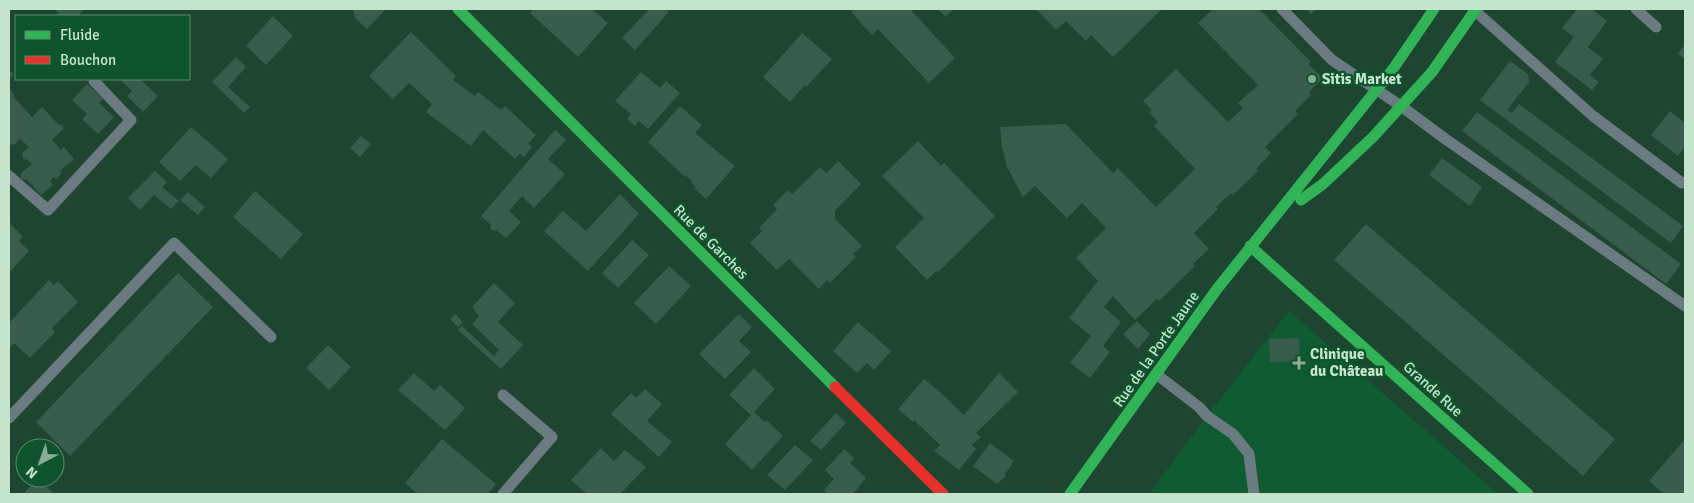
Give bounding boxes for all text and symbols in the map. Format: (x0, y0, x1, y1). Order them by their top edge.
legend (15, 15, 190, 80)
text: Fluide (60, 26, 100, 44)
text: Bouchon (60, 51, 116, 69)
place label: Sitis Market (1322, 70, 1402, 88)
marker: Sitis Market (1306, 73, 1318, 85)
street label: Rue de Garches (670, 201, 752, 283)
street label: Rue de la Porte Jaune (1109, 288, 1203, 410)
place label: Clinique du Château (1310, 345, 1383, 380)
marker: Clinique du Château (1292, 356, 1306, 370)
street label: Grande Rue (1399, 358, 1467, 420)
north arrow (15, 438, 65, 488)
text: N (23, 463, 41, 482)

